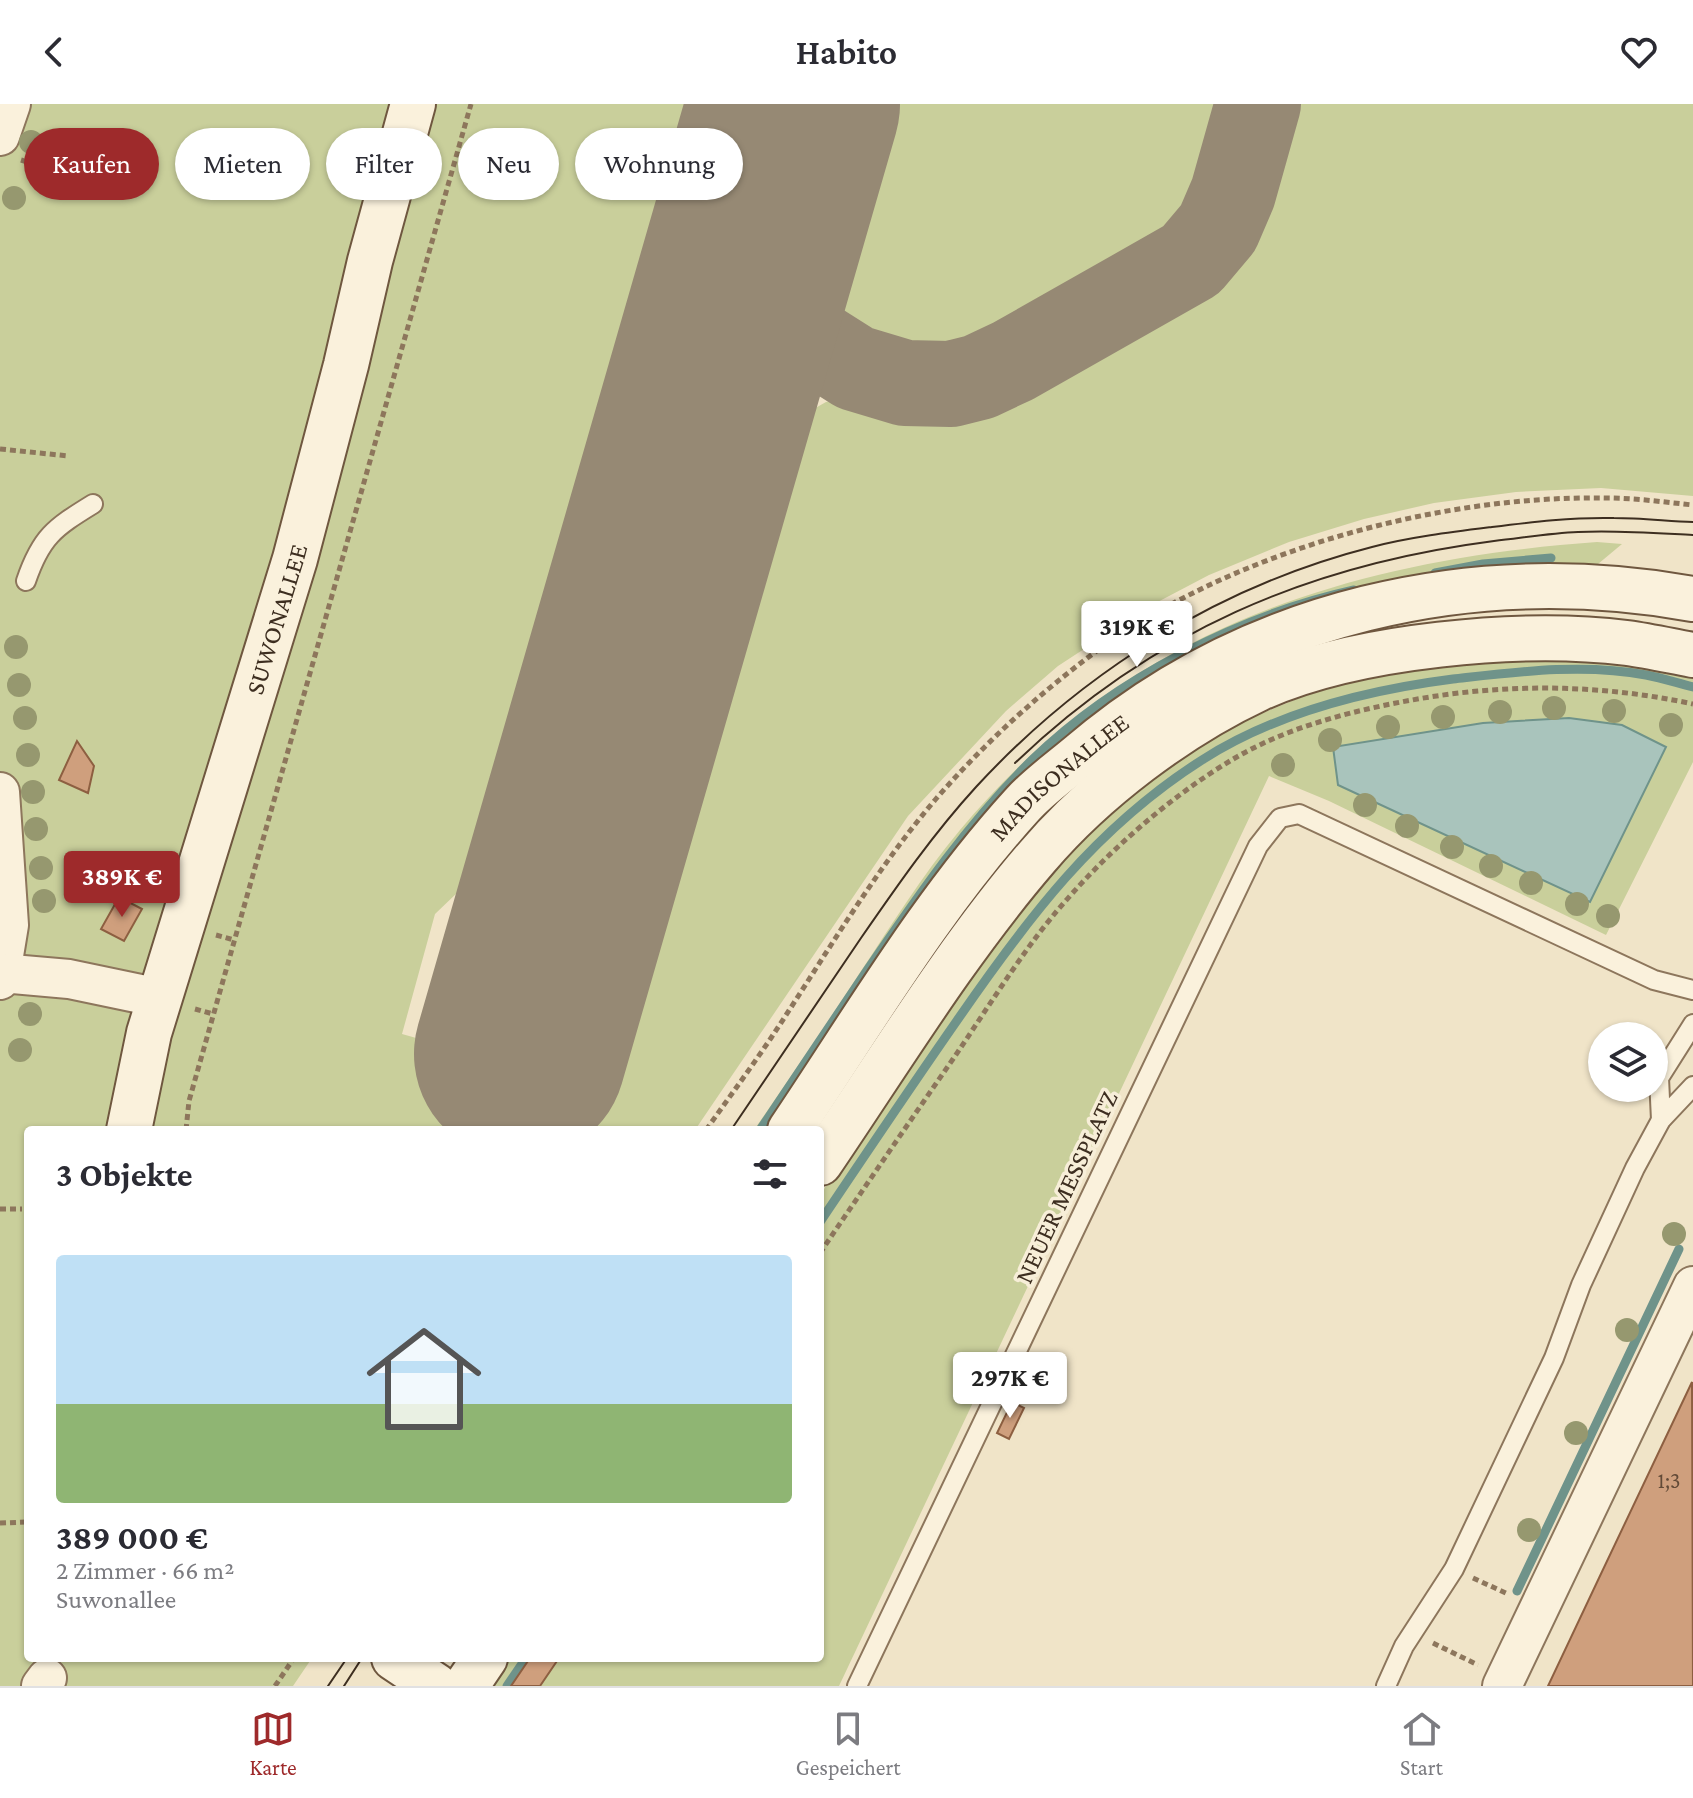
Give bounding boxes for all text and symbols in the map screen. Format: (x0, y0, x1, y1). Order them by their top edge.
icon: back (32, 30, 76, 74)
icon: heart (1617, 30, 1661, 74)
text: Habito (796, 32, 897, 72)
chip: Kaufen (24, 128, 159, 200)
chip: Mieten (175, 128, 310, 200)
chip: Filter (326, 128, 442, 200)
chip: Neu (458, 128, 559, 200)
chip: Wohnung (575, 128, 743, 200)
street label: SUWONALLEE (240, 541, 313, 698)
pin: 319K € (1072, 601, 1202, 669)
text: 319K € (1099, 612, 1175, 641)
street label: MADISONALLEE (983, 708, 1134, 847)
pin: 389K € (57, 851, 187, 919)
text: 389K € (82, 862, 162, 891)
map controls (1588, 1022, 1668, 1102)
button: layers (1588, 1022, 1668, 1102)
street label: NEUER MESSPLATZ (1009, 1086, 1124, 1288)
icon: filters (748, 1152, 792, 1196)
text: 3 Objekte (56, 1156, 193, 1193)
icon: home (352, 1307, 496, 1451)
pin: 297K € (945, 1352, 1075, 1420)
text: 297K € (971, 1363, 1049, 1392)
house number: 1;3 (1658, 1468, 1680, 1493)
text: 389 000 € (56, 1519, 208, 1556)
text: 2 Zimmer · 66 m² (56, 1556, 234, 1585)
text: Suwonallee (56, 1585, 176, 1614)
tab: Karte (249, 1707, 297, 1780)
tab: Gespeichert (796, 1707, 901, 1780)
tab: Start (1400, 1707, 1444, 1780)

